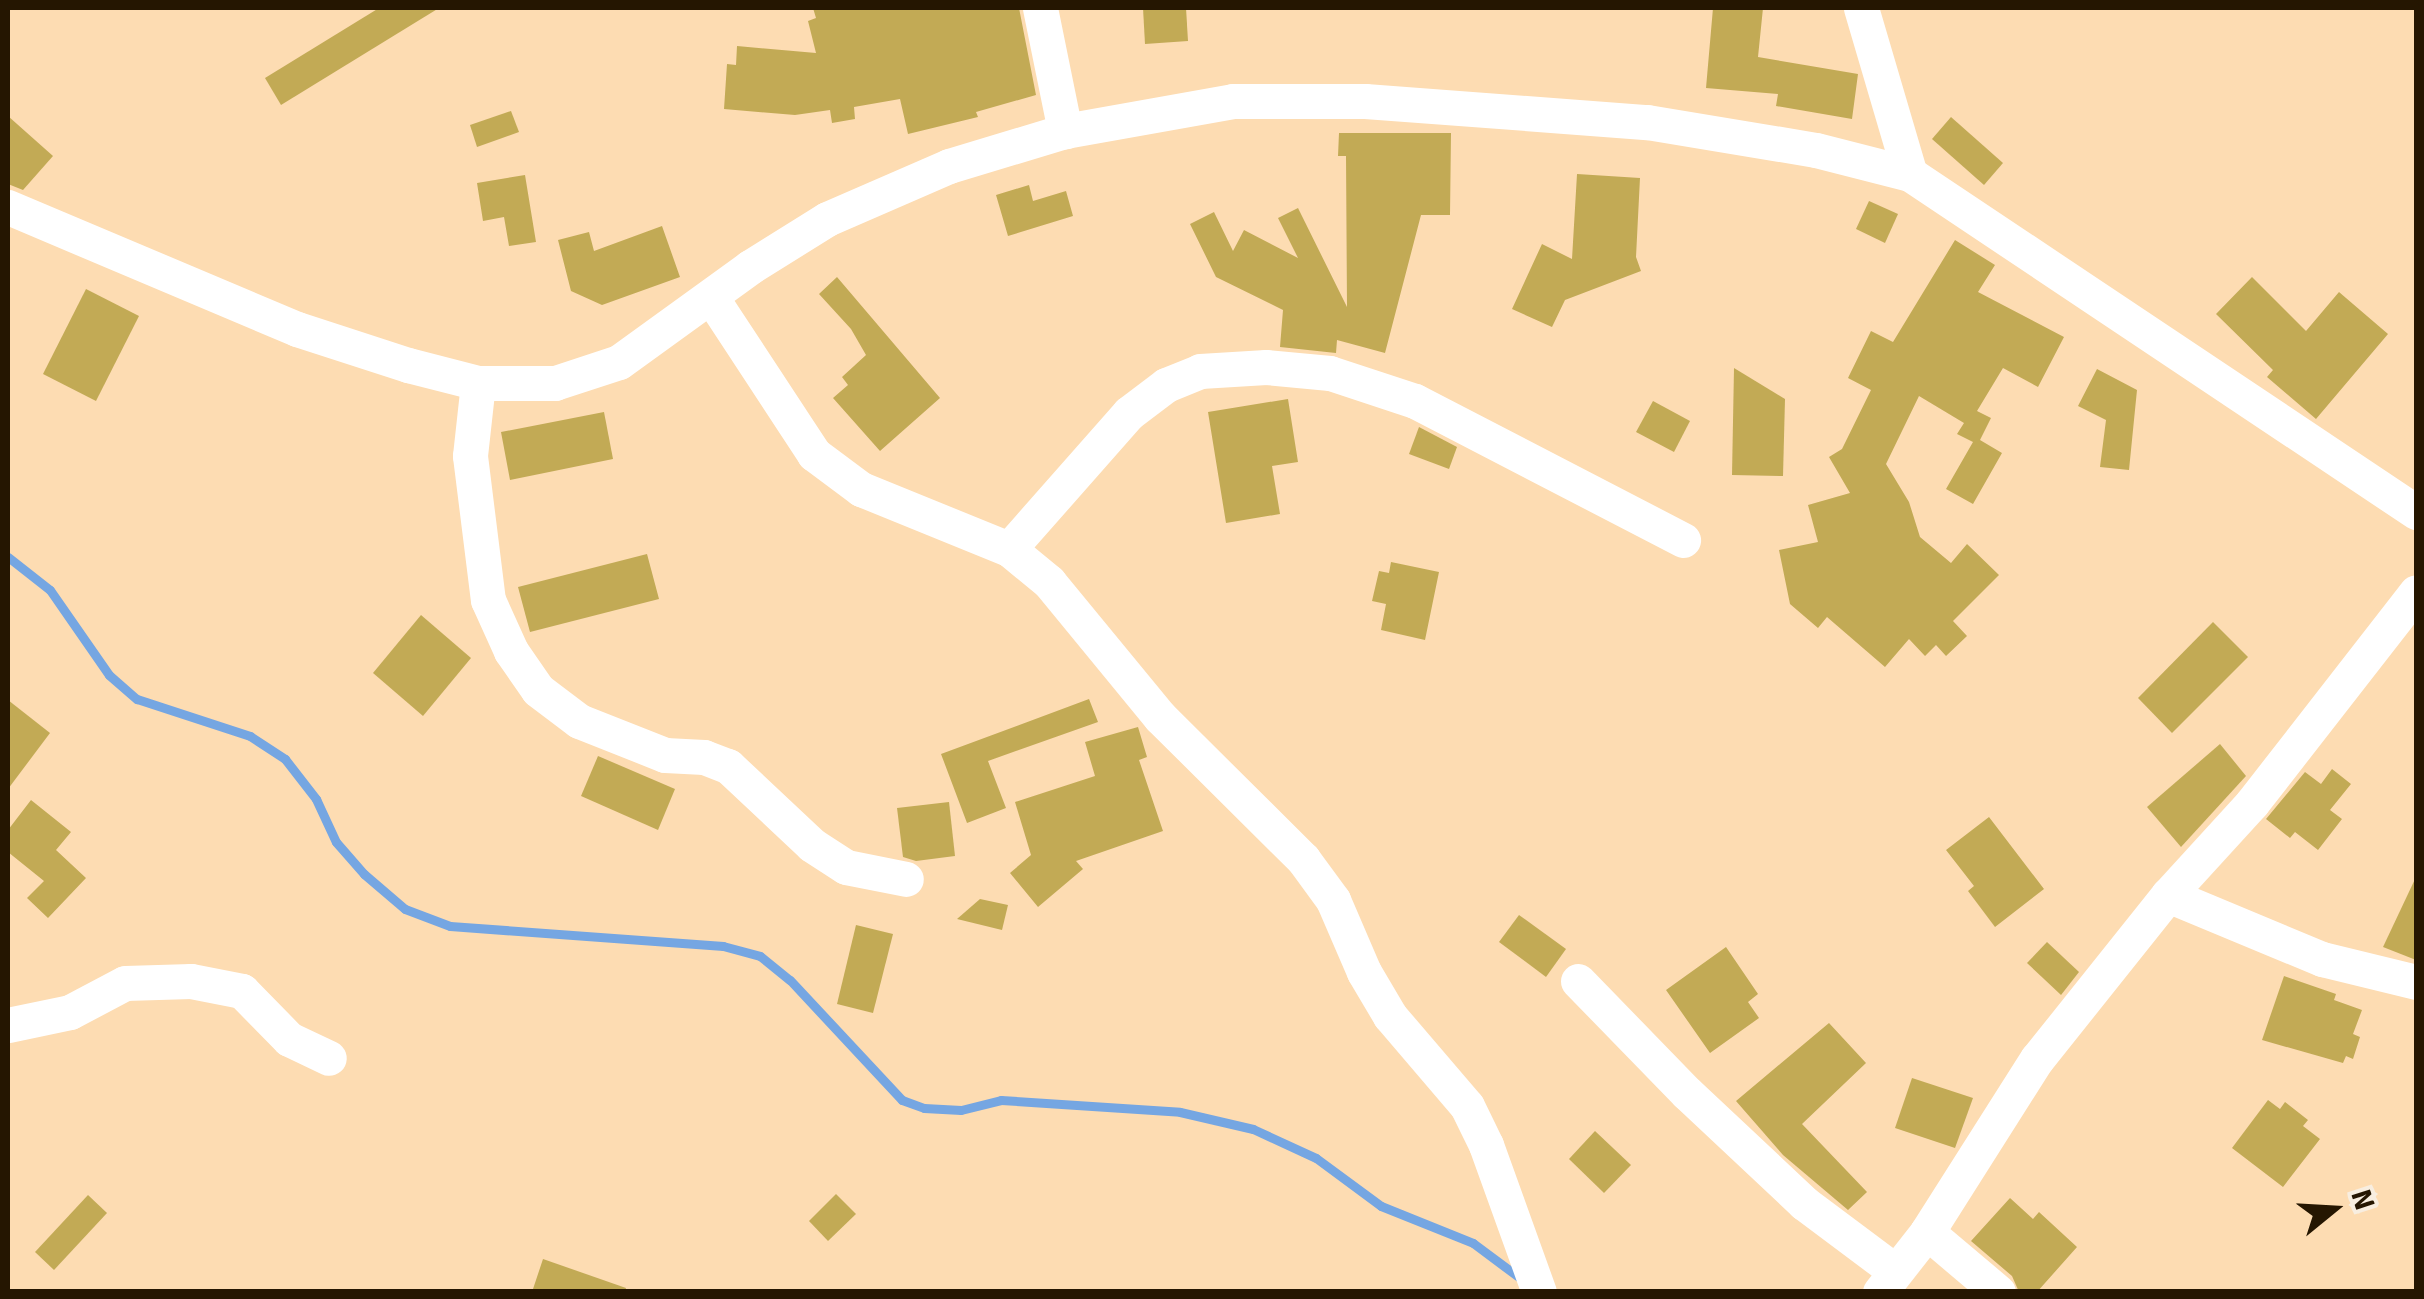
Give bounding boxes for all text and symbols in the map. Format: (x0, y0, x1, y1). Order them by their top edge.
north arrow (2284, 1159, 2384, 1259)
text: N (2343, 1185, 2382, 1214)

